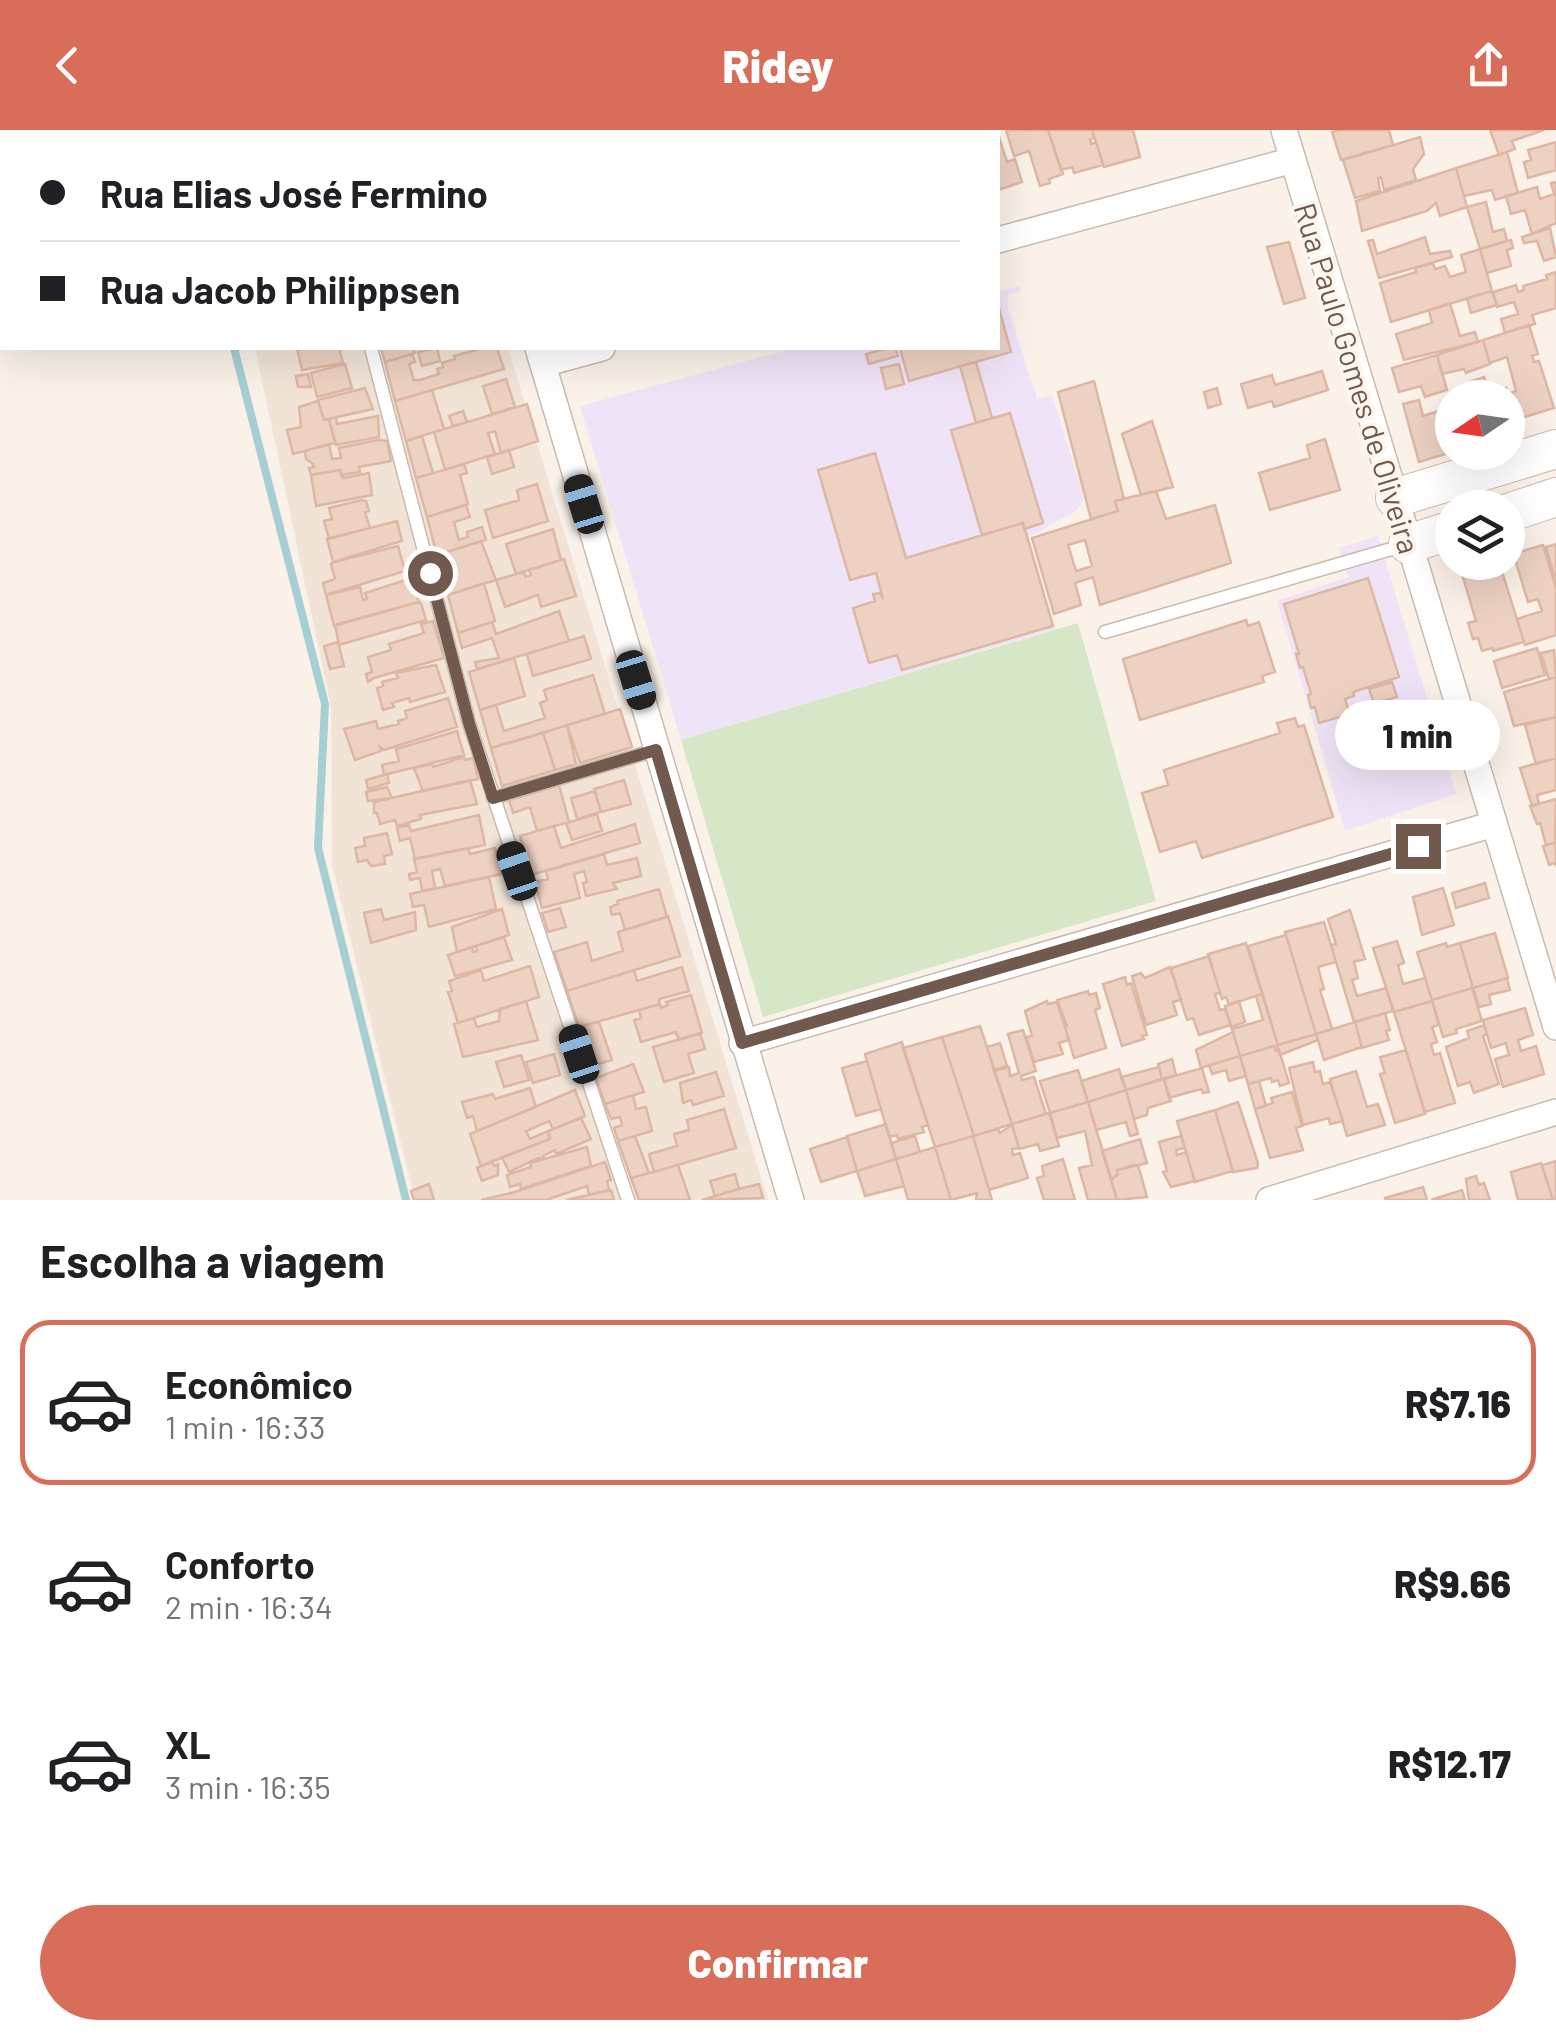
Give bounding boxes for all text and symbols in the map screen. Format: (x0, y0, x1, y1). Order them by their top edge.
icon: back (40, 38, 95, 93)
text: Ridey (722, 38, 834, 92)
icon: share (1461, 38, 1516, 93)
text: Rua Elias José Fermino (100, 170, 488, 216)
street label: Rua Paulo Gomes de Oliveira (1287, 198, 1429, 558)
text: Rua Jacob Philippsen (100, 266, 460, 312)
north arrow (1435, 380, 1525, 470)
map controls (1435, 380, 1525, 580)
car (561, 471, 607, 537)
button: layers (1435, 490, 1525, 580)
route start (408, 551, 453, 596)
car (613, 647, 659, 713)
callout: 1 min (1336, 701, 1500, 771)
text: 1 min (1382, 716, 1453, 754)
route end (1396, 824, 1441, 869)
car (493, 838, 541, 904)
car (555, 1021, 603, 1087)
text: Escolha a viagem (40, 1233, 385, 1287)
icon: car (45, 1358, 135, 1448)
text: Econômico (165, 1361, 353, 1407)
text: R$7.16 (1405, 1380, 1511, 1426)
text: 1 min · 16:33 (165, 1407, 325, 1445)
icon: car (45, 1538, 135, 1628)
text: Conforto (165, 1541, 315, 1587)
text: R$9.66 (1394, 1560, 1511, 1606)
text: 2 min · 16:34 (165, 1587, 333, 1625)
icon: car (45, 1718, 135, 1808)
text: XL (165, 1721, 211, 1767)
text: R$12.17 (1388, 1740, 1511, 1786)
text: 3 min · 16:35 (165, 1767, 331, 1805)
button: Confirmar (40, 1905, 1516, 2020)

